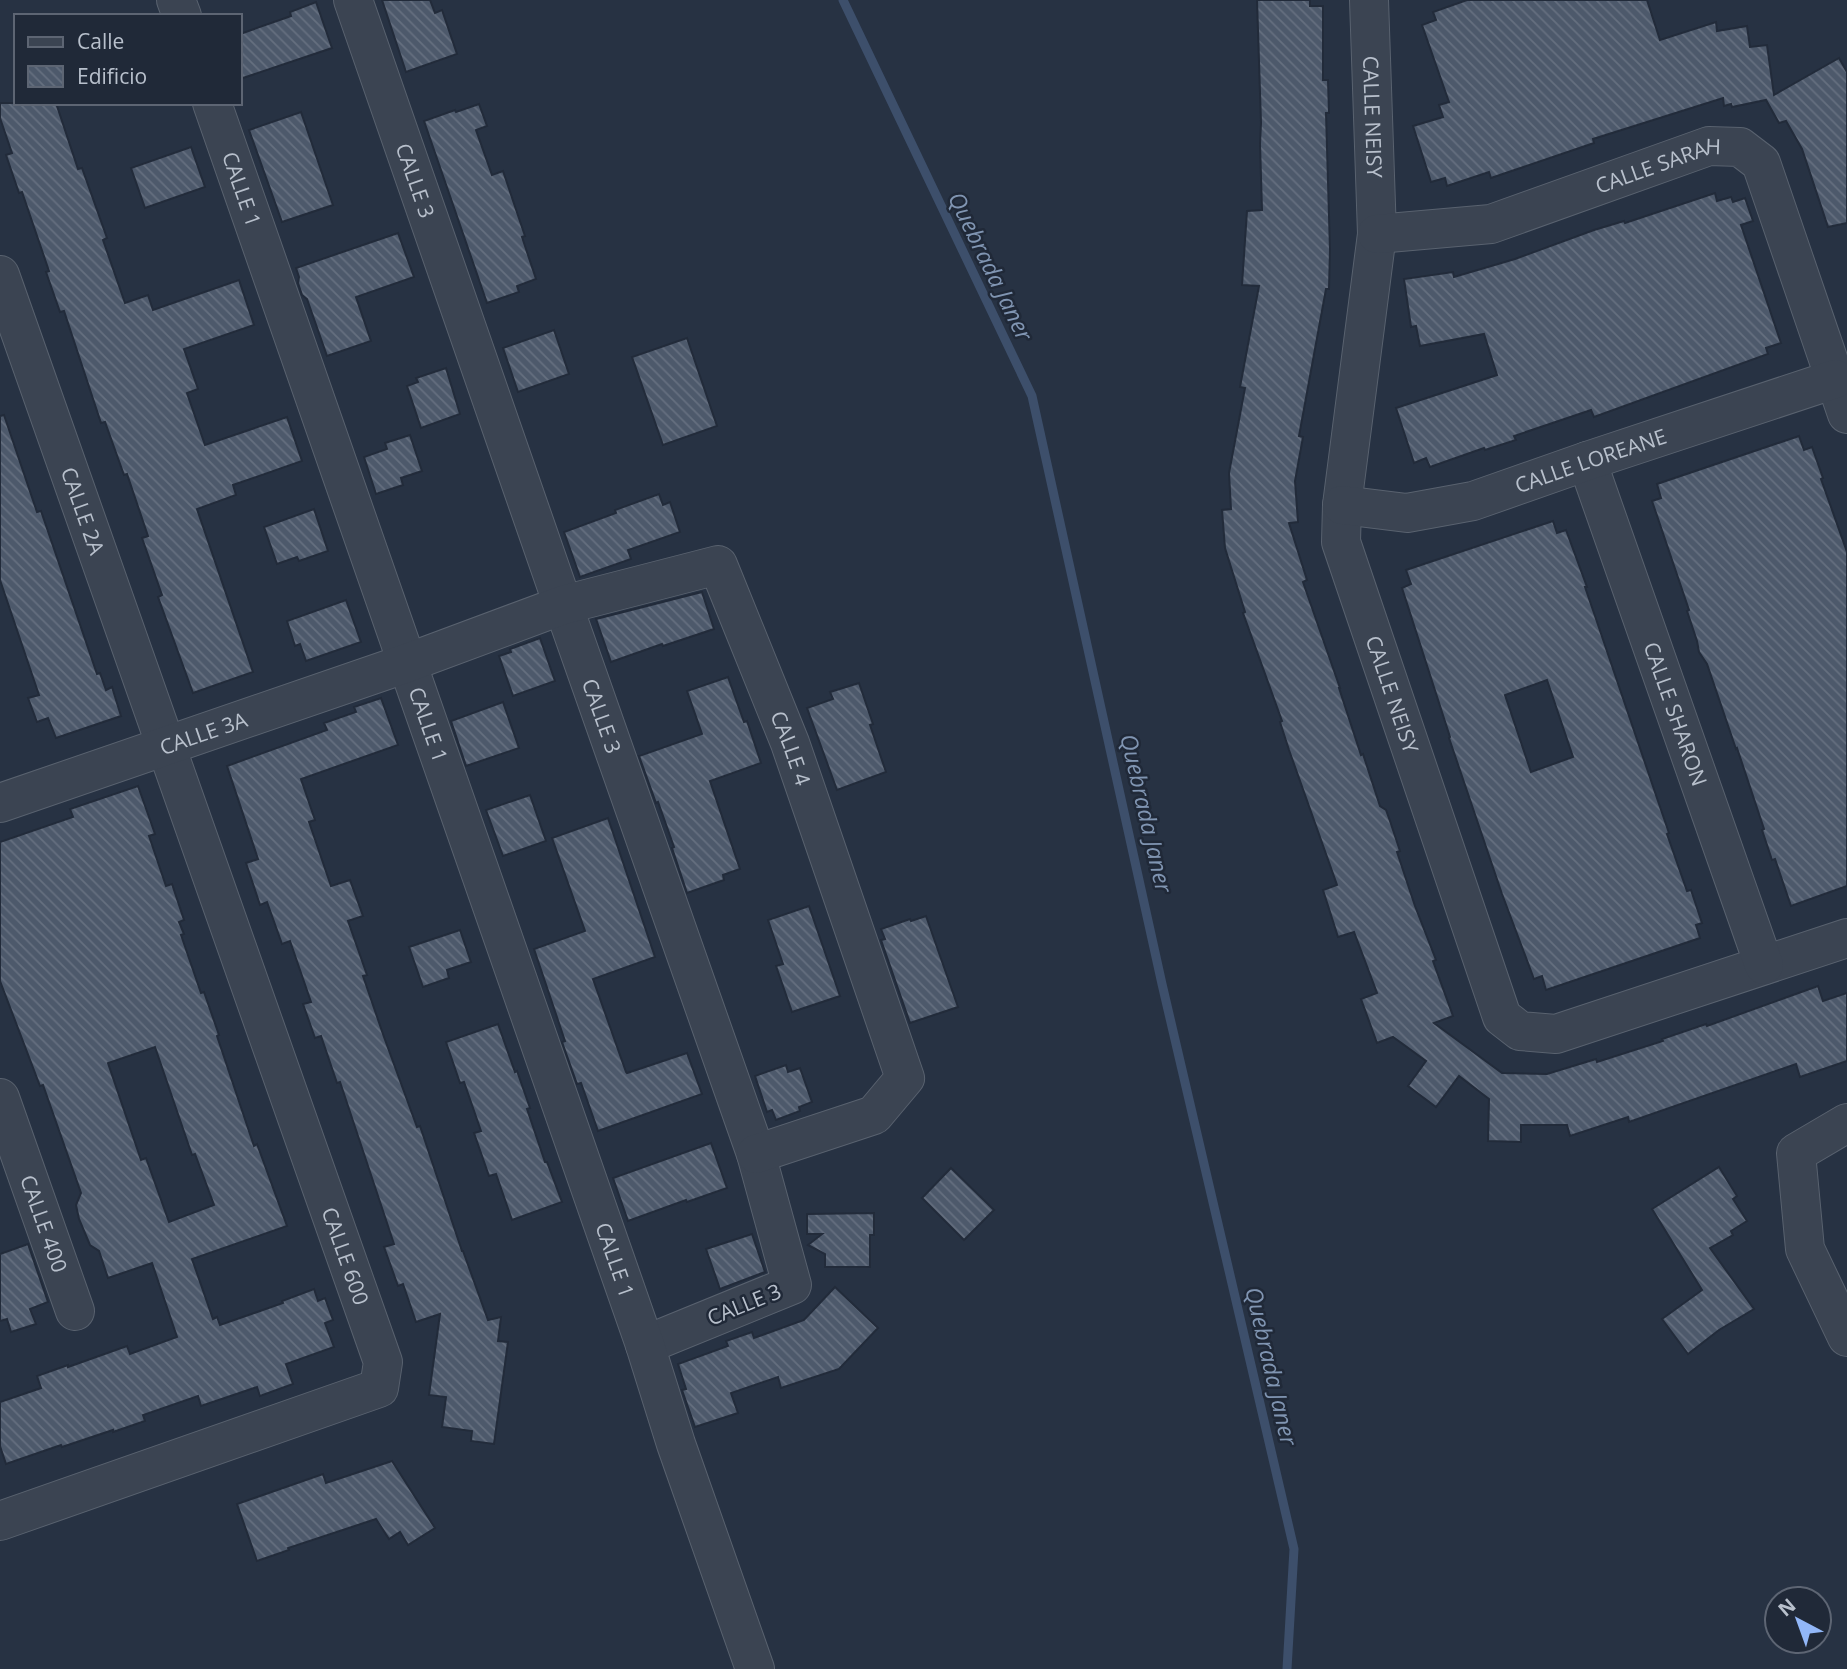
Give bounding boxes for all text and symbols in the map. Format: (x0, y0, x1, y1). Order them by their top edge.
legend (14, 14, 242, 105)
text: Calle (77, 27, 124, 55)
street label: CALLE NEISY (1357, 55, 1389, 179)
text: Edificio (77, 62, 147, 90)
street label: CALLE SARAH (1591, 132, 1722, 200)
street label: CALLE 3 (390, 139, 442, 222)
street label: CALLE 1 (216, 148, 268, 230)
water label: Quebrada Janer (941, 186, 1041, 347)
street label: CALLE LOREANE (1511, 422, 1670, 499)
street label: CALLE 2A (55, 463, 112, 559)
street label: CALLE NEISY (1360, 632, 1426, 757)
street label: CALLE SHARON (1638, 638, 1714, 790)
street label: CALLE 3 (576, 675, 628, 757)
street label: CALLE 1 (403, 683, 455, 766)
street label: CALLE 3A (156, 705, 252, 761)
street label: CALLE 4 (764, 706, 817, 789)
water label: Quebrada Janer (1113, 731, 1181, 896)
street label: CALLE 400 (14, 1171, 74, 1276)
street label: CALLE 600 (316, 1203, 376, 1308)
street label: CALLE 1 (589, 1218, 641, 1301)
street label: CALLE 3 (703, 1276, 785, 1332)
water label: Quebrada Janer (1238, 1284, 1306, 1449)
north arrow (1763, 1585, 1833, 1655)
text: N (1772, 1592, 1801, 1622)

